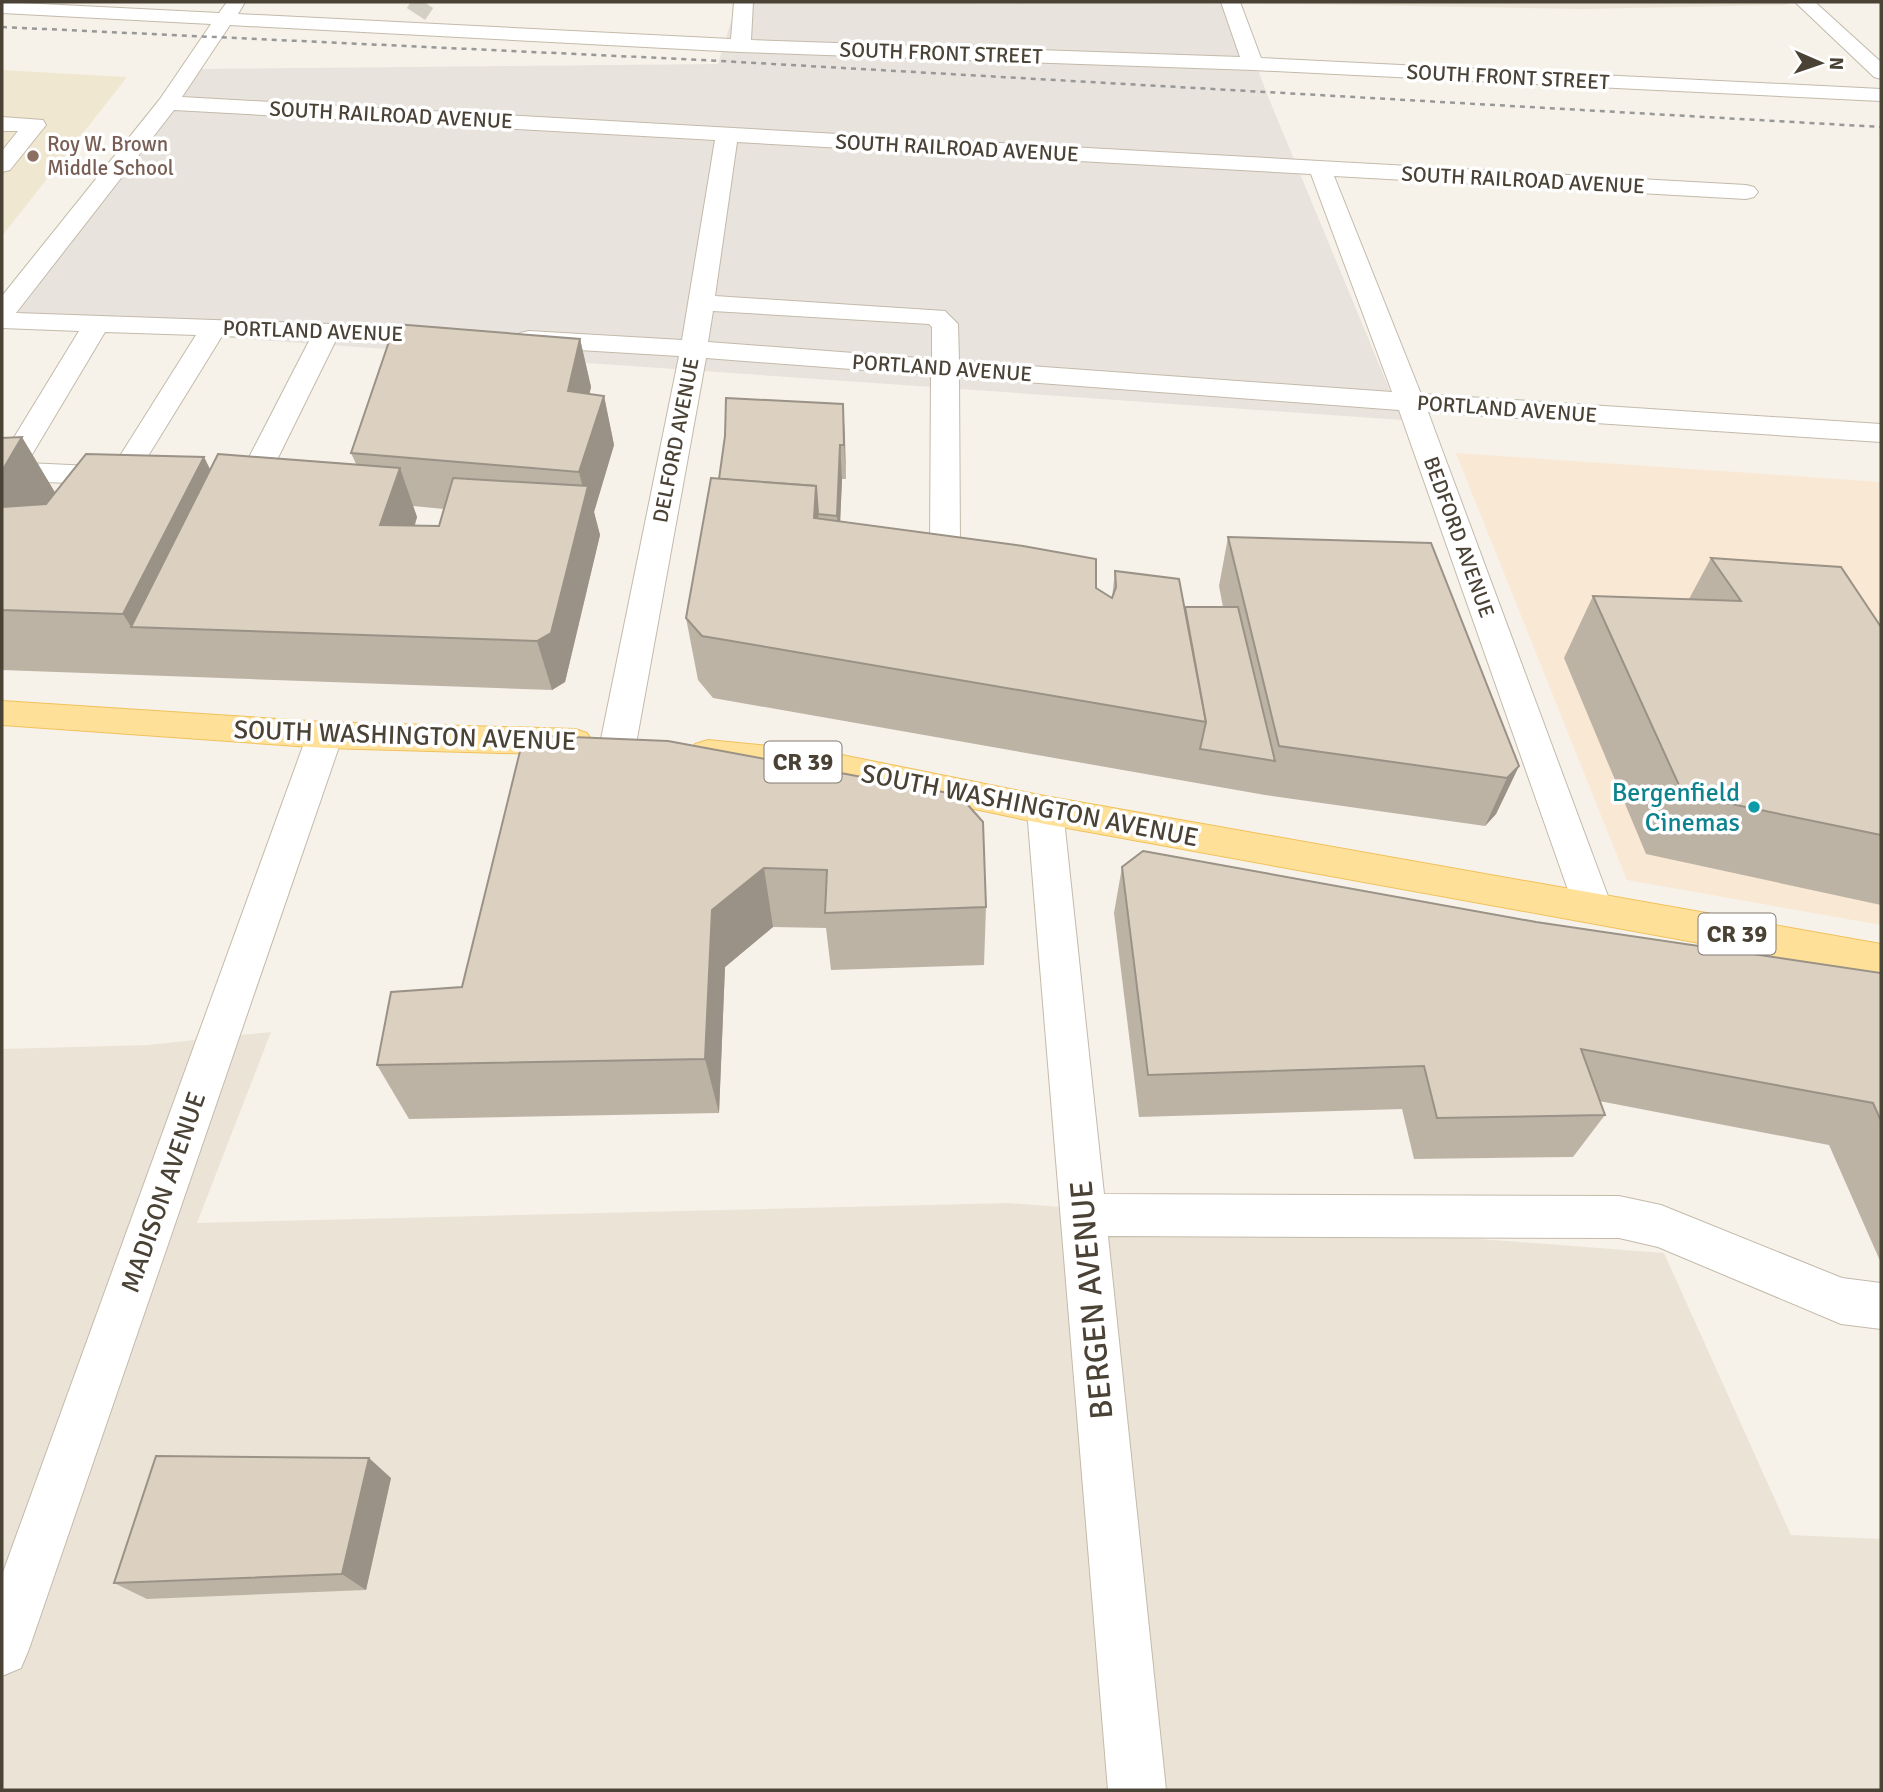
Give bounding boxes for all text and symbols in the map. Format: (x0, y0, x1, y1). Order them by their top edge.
north arrow (1785, 28, 1855, 98)
street label: SOUTH FRONT STREET (839, 36, 1044, 70)
text: N (1824, 57, 1848, 71)
street label: SOUTH FRONT STREET (1406, 59, 1611, 95)
street label: SOUTH RAILROAD AVENUE (269, 96, 513, 134)
street label: SOUTH RAILROAD AVENUE (835, 129, 1079, 167)
place label: Roy W. Brown Middle School (47, 131, 174, 181)
marker: Roy W. Brown Middle School (25, 148, 41, 164)
street label: SOUTH RAILROAD AVENUE (1401, 161, 1645, 199)
street label: PORTLAND AVENUE (222, 315, 404, 347)
street label: PORTLAND AVENUE (851, 349, 1033, 387)
street label: DELFORD AVENUE (647, 355, 705, 525)
street label: PORTLAND AVENUE (1416, 390, 1598, 428)
street label: BEDFORD AVENUE (1418, 453, 1500, 621)
street label: SOUTH WASHINGTON AVENUE (233, 714, 577, 758)
road number: CR 39 (764, 742, 842, 782)
street label: SOUTH WASHINGTON AVENUE (859, 758, 1201, 854)
place label: Bergenfield Cinemas (1612, 777, 1740, 839)
marker: Bergenfield Cinemas (1746, 799, 1762, 815)
road number: CR 39 (1698, 914, 1776, 954)
street label: MADISON AVENUE (115, 1088, 213, 1297)
street label: BERGEN AVENUE (1062, 1179, 1121, 1421)

